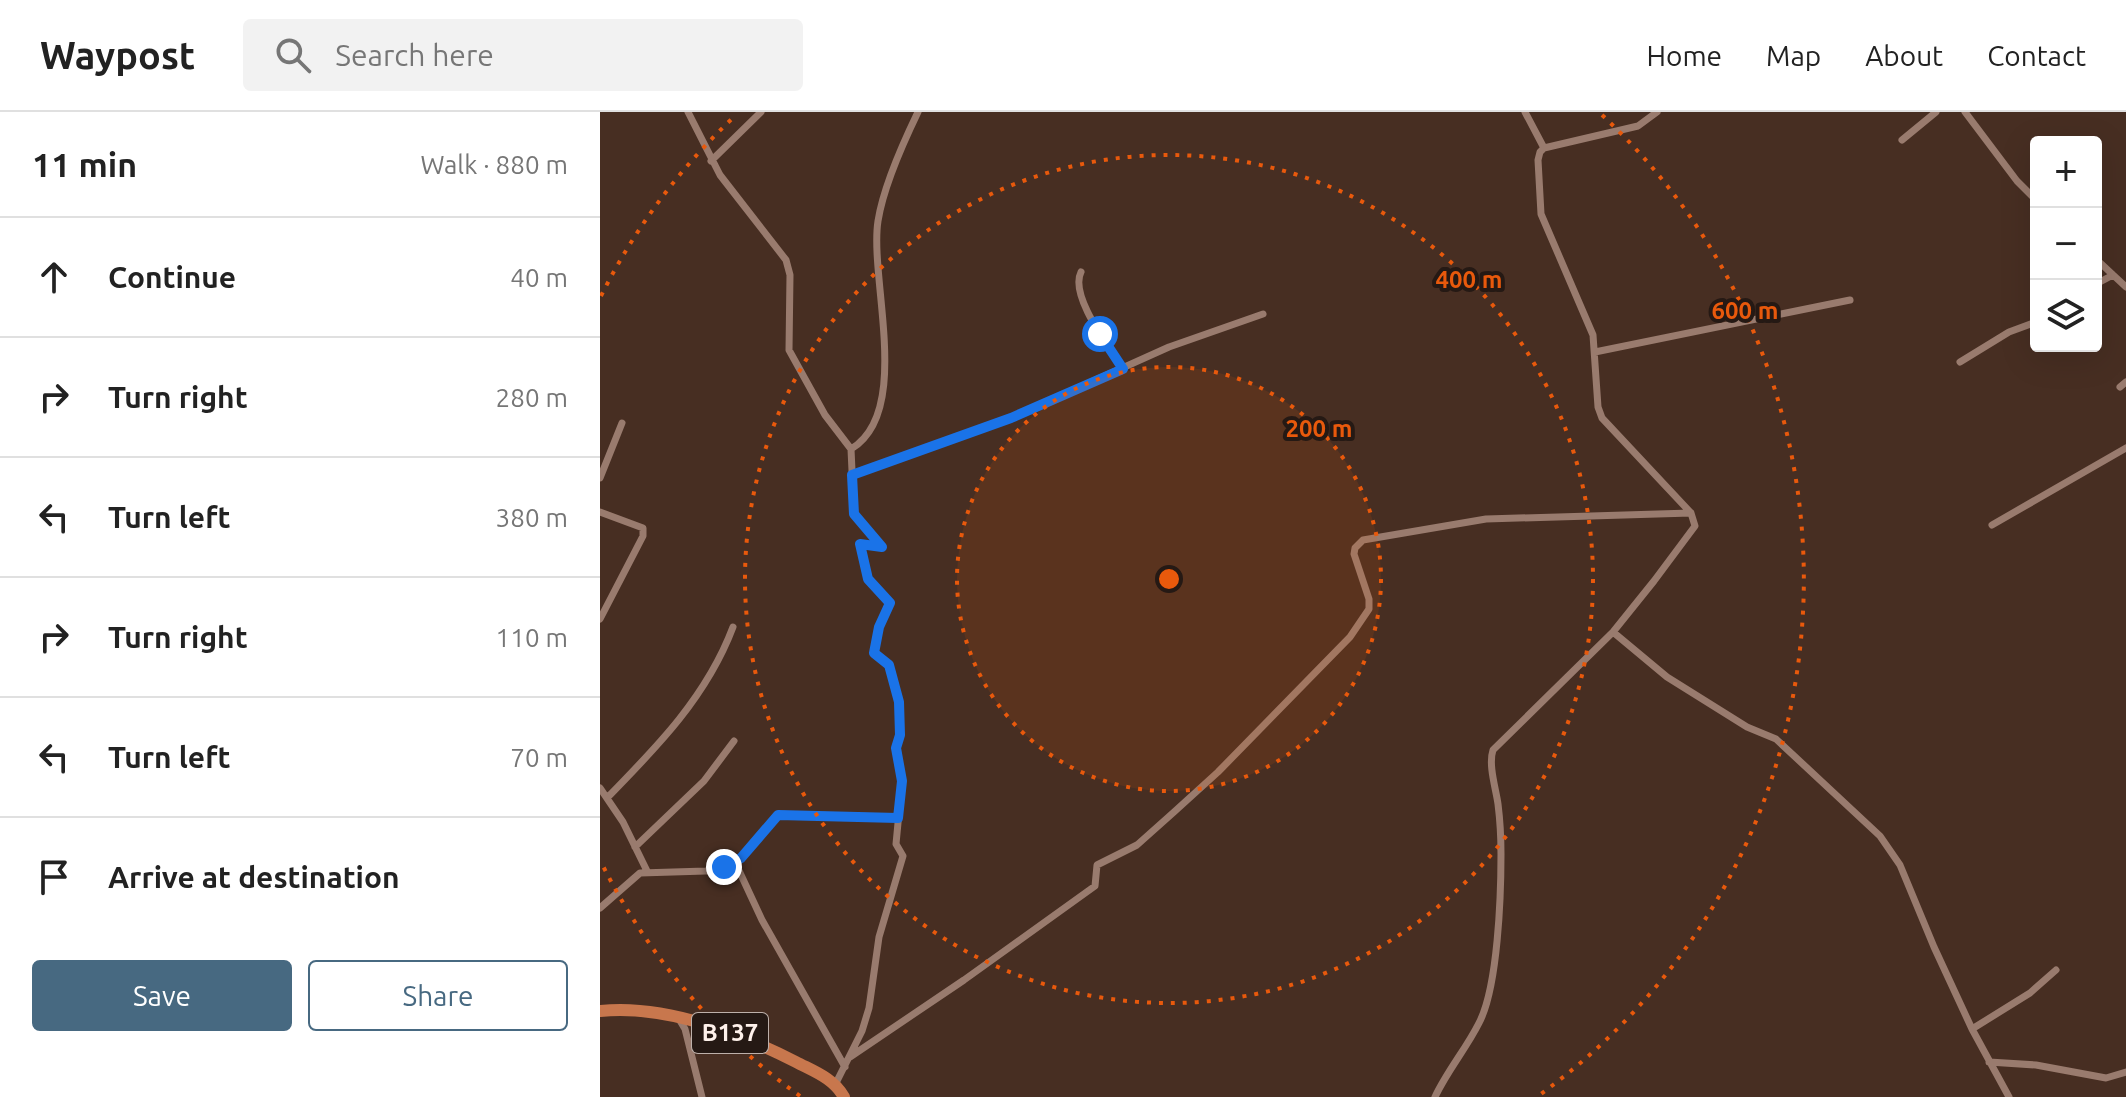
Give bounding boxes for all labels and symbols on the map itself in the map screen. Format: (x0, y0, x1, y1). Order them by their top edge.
text: 400 m (1436, 266, 1502, 293)
text: 600 m (1712, 297, 1778, 324)
route start (1082, 316, 1118, 352)
text: 200 m (1286, 415, 1352, 442)
centre of rings (1155, 565, 1183, 593)
route end (706, 849, 742, 885)
road number: B137 (692, 1013, 768, 1053)

